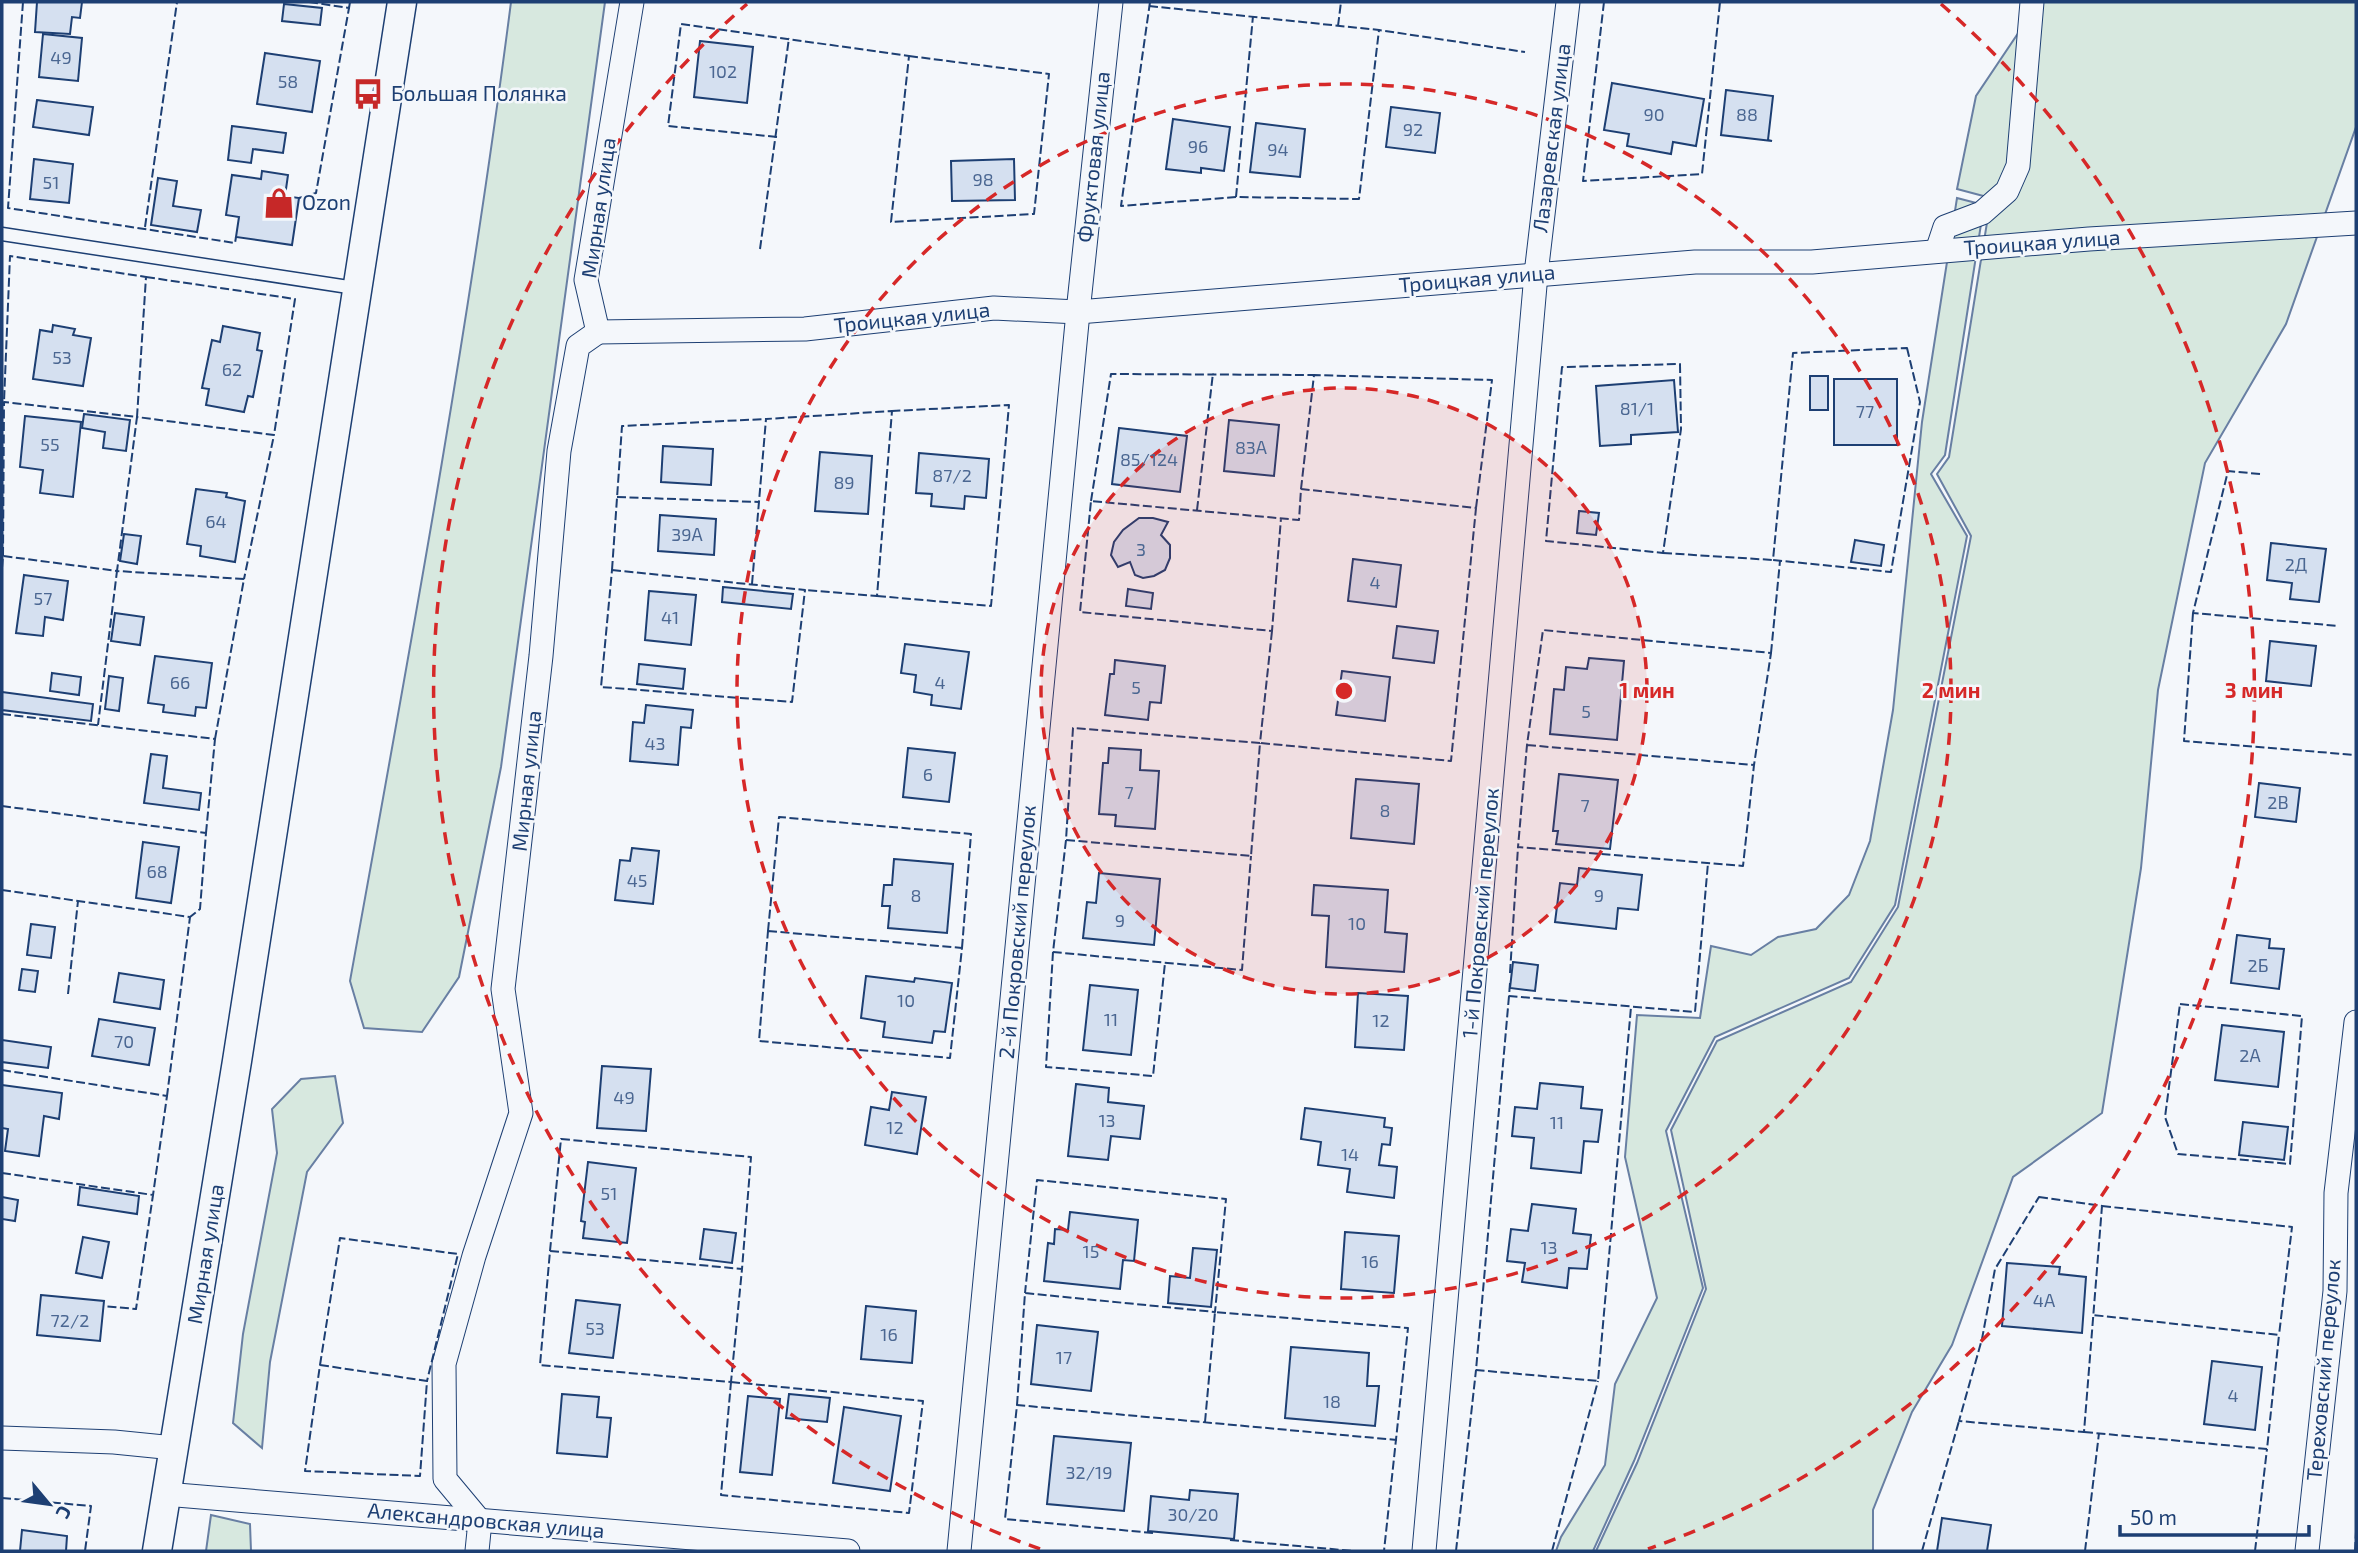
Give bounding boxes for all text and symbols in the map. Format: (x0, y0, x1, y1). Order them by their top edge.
street label: Лазаревская улица (1527, 42, 1576, 234)
house number: 49 (50, 46, 72, 68)
house number: 102 (709, 60, 737, 82)
house number: 58 (278, 70, 298, 92)
street label: Фруктовая улица (1071, 70, 1115, 244)
bus stop icon: Большая Полянка (351, 77, 385, 111)
place label: Большая Полянка (391, 80, 567, 105)
house number: 90 (1643, 103, 1665, 125)
house number: 88 (1736, 103, 1758, 125)
house number: 92 (1403, 118, 1423, 140)
house number: 96 (1188, 135, 1208, 157)
street label: Мирная улица (575, 136, 621, 280)
house number: 94 (1267, 138, 1289, 160)
house number: 98 (972, 168, 994, 190)
house number: 51 (43, 171, 59, 193)
shop icon: Ozon (262, 186, 296, 220)
place label: Ozon (302, 189, 351, 214)
street label: Троицкая улица (1963, 224, 2121, 260)
street label: Троицкая улица (1398, 258, 1556, 298)
street label: Троицкая улица (832, 296, 991, 338)
house number: 53 (52, 346, 72, 368)
house number: 62 (222, 358, 242, 380)
house number: 81/1 (1620, 397, 1654, 419)
house number: 77 (1856, 400, 1874, 422)
house number: 55 (40, 433, 60, 455)
house number: 83А (1235, 436, 1268, 458)
house number: 85/124 (1120, 448, 1178, 470)
house number: 87/2 (932, 464, 972, 486)
house number: 89 (833, 471, 855, 493)
house number: 64 (205, 510, 227, 532)
house number: 39А (671, 523, 704, 545)
house number: 3 (1136, 538, 1146, 560)
house number: 2Д (2285, 553, 2307, 575)
house number: 4 (1369, 571, 1381, 593)
house number: 57 (34, 587, 52, 609)
house number: 41 (661, 606, 679, 628)
house number: 66 (170, 671, 190, 693)
house number: 4 (934, 671, 946, 693)
house number: 5 (1131, 676, 1141, 698)
text: 1 мин (1619, 677, 1675, 702)
text: 2 мин (1922, 677, 1980, 702)
text: 3 мин (2225, 677, 2283, 702)
centre of rings (1332, 679, 1356, 703)
house number: 5 (1581, 700, 1591, 722)
street label: Мирная улица (506, 709, 546, 853)
house number: 43 (644, 732, 666, 754)
house number: 6 (923, 763, 933, 785)
house number: 7 (1124, 781, 1134, 803)
street label: 1-й Покровский переулок (1456, 787, 1504, 1039)
house number: 2В (2267, 791, 2289, 813)
house number: 7 (1580, 794, 1590, 816)
house number: 8 (1380, 799, 1390, 821)
street label: 2-й Покровский переулок (993, 804, 1041, 1060)
house number: 68 (146, 860, 168, 882)
house number: 45 (627, 869, 647, 891)
house number: 8 (911, 884, 921, 906)
house number: 9 (1594, 884, 1604, 906)
house number: 9 (1115, 909, 1125, 931)
house number: 10 (1348, 912, 1366, 934)
house number: 2Б (2248, 954, 2268, 976)
house number: 10 (897, 989, 915, 1011)
house number: 11 (1104, 1008, 1118, 1030)
house number: 12 (1372, 1009, 1390, 1031)
house number: 70 (114, 1030, 134, 1052)
house number: 2А (2239, 1044, 2261, 1066)
house number: 49 (613, 1086, 635, 1108)
house number: 13 (1098, 1109, 1116, 1131)
house number: 11 (1550, 1111, 1564, 1133)
house number: 12 (886, 1116, 904, 1138)
house number: 14 (1341, 1143, 1359, 1165)
street label: Мирная улица (181, 1182, 229, 1326)
house number: 51 (601, 1182, 617, 1204)
house number: 13 (1540, 1236, 1558, 1258)
house number: 15 (1083, 1240, 1099, 1262)
house number: 16 (1361, 1250, 1379, 1272)
street label: Тереховский переулок (2300, 1258, 2346, 1482)
house number: 4А (2033, 1289, 2056, 1311)
house number: 72/2 (51, 1309, 89, 1331)
house number: 53 (585, 1317, 605, 1339)
house number: 16 (880, 1323, 898, 1345)
house number: 17 (1056, 1346, 1072, 1368)
house number: 4 (2227, 1384, 2239, 1406)
house number: 18 (1323, 1390, 1341, 1412)
house number: 32/19 (1066, 1461, 1112, 1483)
north arrow (14, 1469, 84, 1539)
scale bar (2120, 1494, 2309, 1538)
street label: Александровская улица (367, 1497, 606, 1543)
text: С (52, 1502, 77, 1523)
house number: 30/20 (1167, 1503, 1219, 1525)
text: 50 m (2130, 1504, 2177, 1529)

